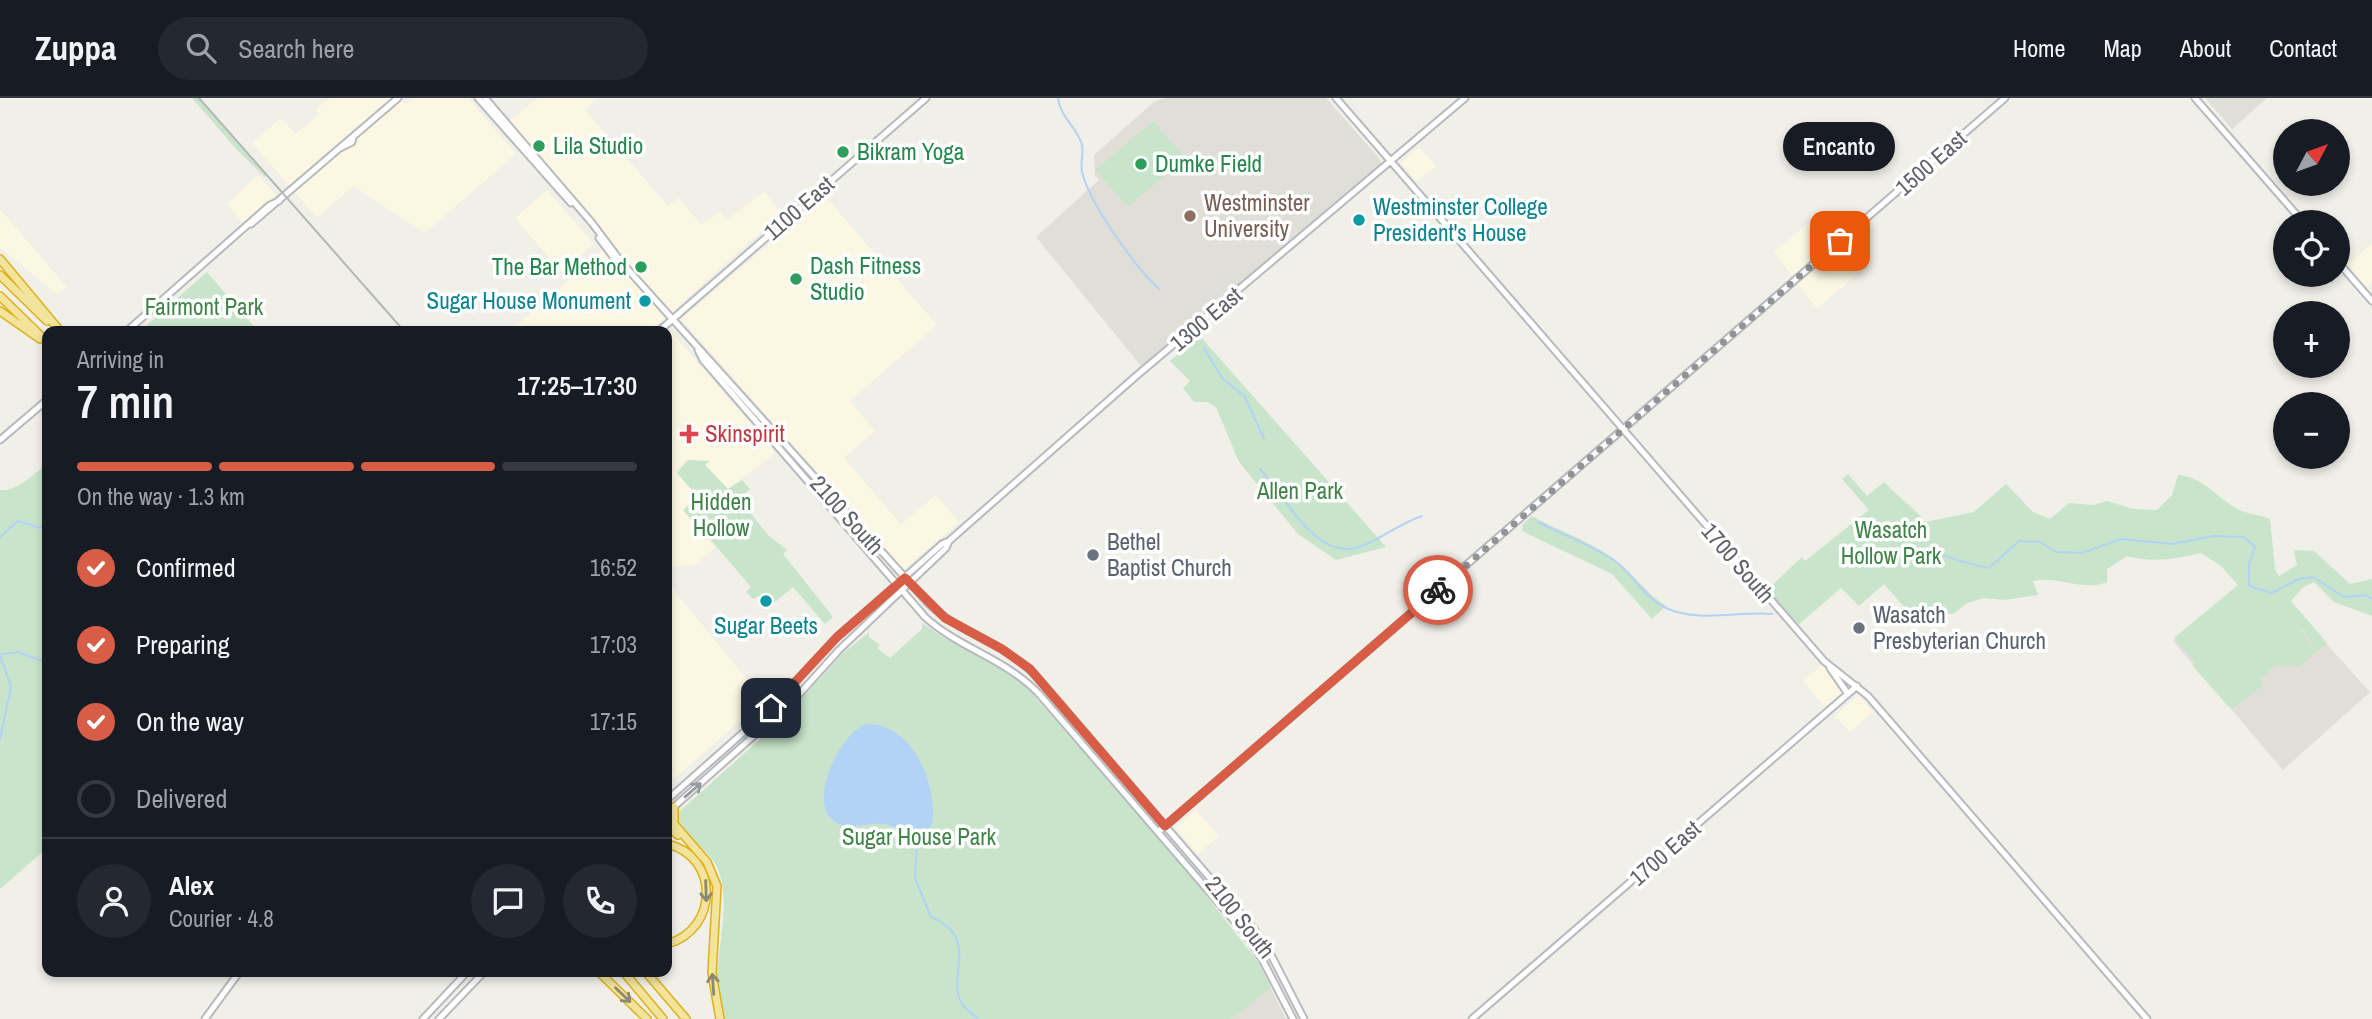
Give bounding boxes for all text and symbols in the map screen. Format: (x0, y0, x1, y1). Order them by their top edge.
search box (158, 17, 648, 80)
text: Zuppa (35, 26, 116, 70)
icon: search (182, 29, 220, 67)
text: Search here (238, 31, 354, 66)
text: Home (2013, 32, 2065, 64)
text: Map (2103, 32, 2142, 64)
text: About (2180, 32, 2231, 64)
text: Contact (2269, 32, 2337, 64)
north arrow (2273, 119, 2350, 196)
map controls (2273, 119, 2350, 469)
callout: Encanto (1784, 122, 1896, 171)
street label: 1500 East (1888, 123, 1973, 202)
place label: Lila Studio (553, 130, 643, 161)
text: Encanto (1803, 131, 1875, 162)
place label: Bikram Yoga (857, 136, 965, 167)
marker: Lila Studio (531, 138, 547, 154)
marker: Bikram Yoga (835, 144, 851, 160)
place label: Dumke Field (1155, 148, 1262, 179)
marker: Dumke Field (1133, 156, 1149, 172)
street label: 1100 East (757, 169, 840, 247)
place label: Westminster University (1204, 187, 1310, 244)
place label: Westminster College President's House (1373, 191, 1548, 248)
marker: Westminster University (1182, 208, 1198, 224)
button: locate (2273, 210, 2350, 287)
pin (1810, 211, 1870, 271)
marker: Westminster College President's House (1351, 212, 1367, 228)
icon: bag (1821, 222, 1859, 260)
place label: Dash Fitness Studio (810, 250, 921, 307)
place label: The Bar Method (492, 251, 627, 282)
marker: The Bar Method (633, 259, 649, 275)
marker: Dash Fitness Studio (788, 271, 804, 287)
street label: 1300 East (1163, 279, 1248, 358)
place label: Sugar House Monument (427, 285, 631, 316)
park label: Fairmont Park (145, 291, 264, 322)
marker: Sugar House Monument (637, 293, 653, 309)
button: + (2273, 301, 2350, 378)
text: Arriving in (77, 344, 164, 375)
text: 17:25–17:30 (517, 368, 637, 403)
text: 7 min (77, 370, 174, 432)
button: − (2273, 392, 2350, 469)
place label: Skinspirit (705, 418, 785, 449)
marker: Skinspirit (679, 424, 699, 444)
street label: 2100 South (804, 468, 891, 561)
park label: Allen Park (1256, 475, 1344, 506)
text: On the way · 1.3 km (77, 481, 245, 512)
park label: Hidden Hollow (691, 486, 751, 543)
park label: Wasatch Hollow Park (1841, 514, 1942, 571)
street label: 1700 South (1695, 516, 1782, 609)
place label: Bethel Baptist Church (1107, 526, 1232, 583)
marker: Bethel Baptist Church (1085, 547, 1101, 563)
icon: check (77, 549, 115, 587)
text: Confirmed (136, 550, 236, 585)
text: 16:52 (590, 552, 637, 583)
courier (1403, 555, 1473, 625)
icon: bike (1419, 571, 1457, 609)
marker: Sugar Beets (758, 593, 774, 609)
place label: Wasatch Presbyterian Church (1873, 599, 2046, 656)
place label: Sugar Beets (714, 610, 818, 641)
marker: Wasatch Presbyterian Church (1851, 620, 1867, 636)
icon: check (77, 626, 115, 664)
text: Preparing (136, 627, 230, 662)
text: 17:03 (590, 629, 637, 660)
pin (741, 678, 801, 738)
icon: home (752, 689, 790, 727)
icon: check (77, 703, 115, 741)
text: On the way (136, 704, 244, 739)
text: 17:15 (590, 706, 637, 737)
text: Delivered (136, 781, 227, 816)
one-way arrow (683, 782, 701, 798)
street label: 1700 East (1622, 813, 1707, 892)
park label: Sugar House Park (842, 821, 997, 852)
button: person (77, 864, 151, 938)
button: chat (471, 864, 545, 938)
button: phone (563, 864, 637, 938)
text: Alex (169, 868, 214, 903)
street label: 2100 South (1198, 869, 1282, 964)
one-way arrow (699, 879, 713, 902)
text: Courier · 4.8 (169, 903, 274, 934)
one-way arrow (706, 973, 719, 995)
one-way arrow (614, 986, 631, 1003)

